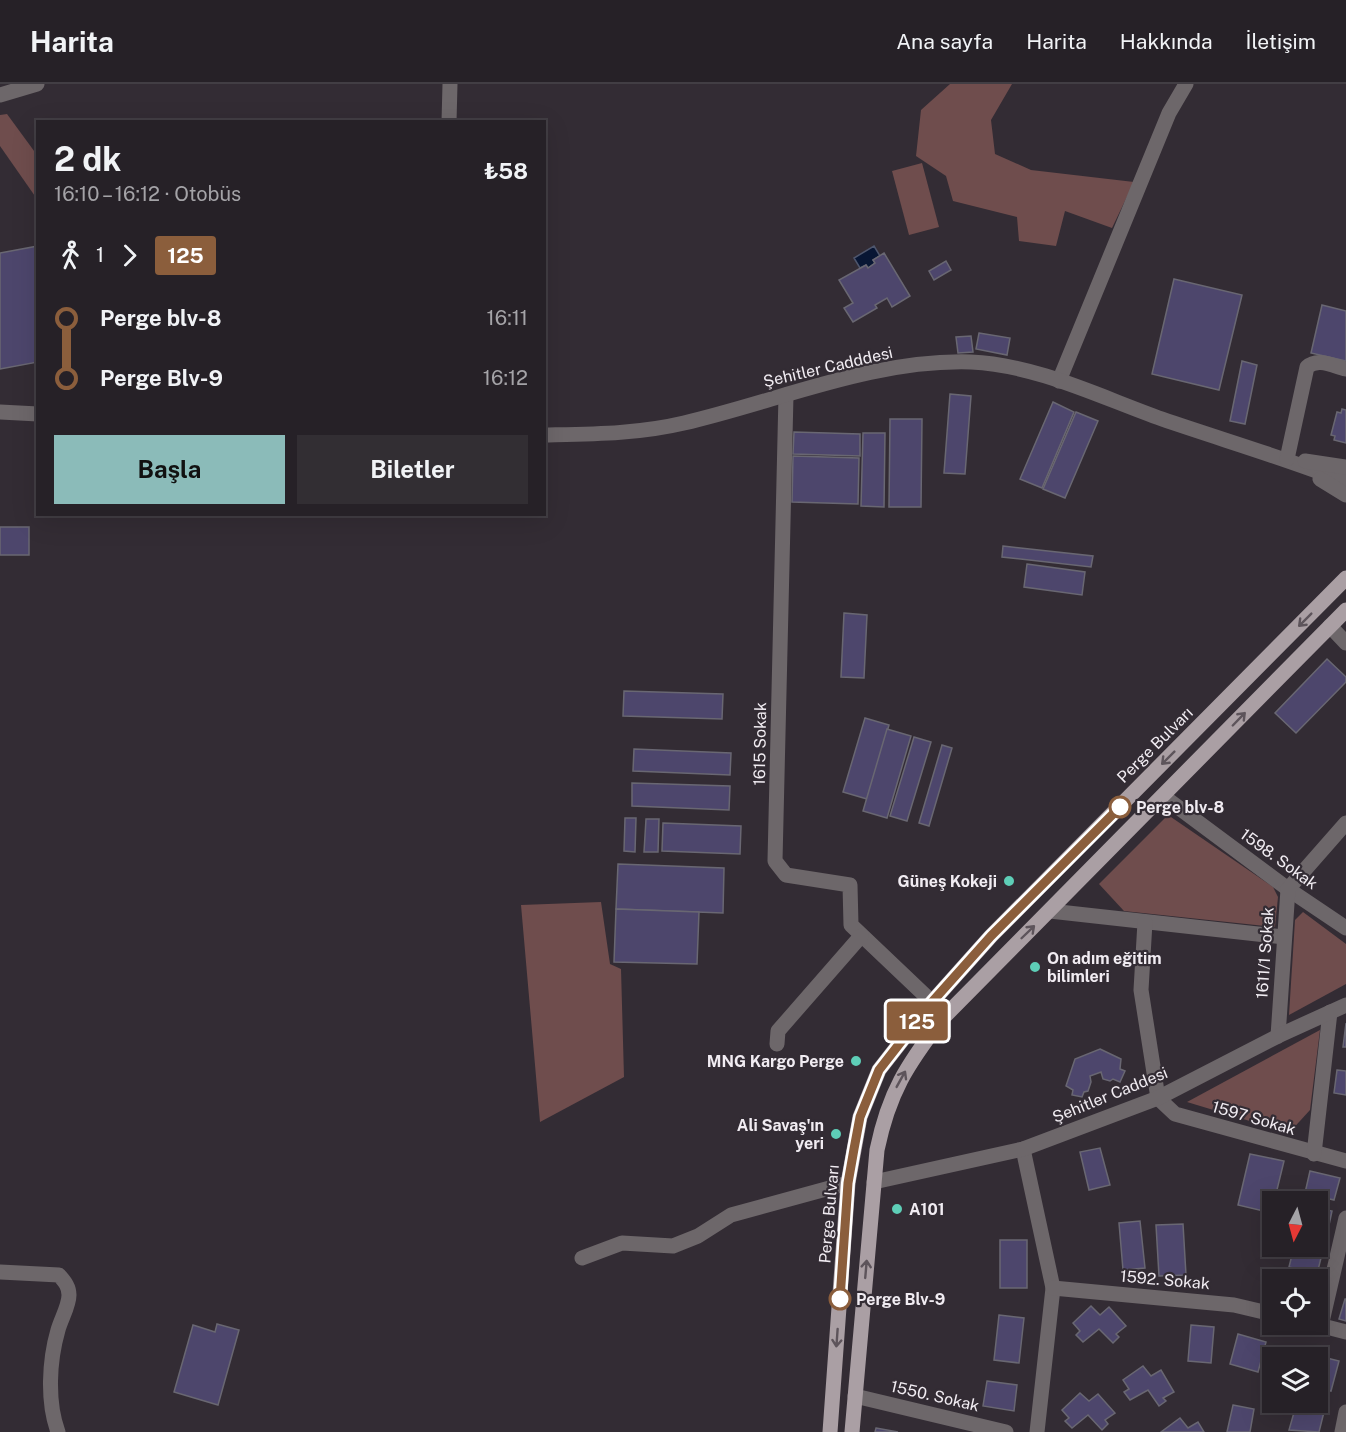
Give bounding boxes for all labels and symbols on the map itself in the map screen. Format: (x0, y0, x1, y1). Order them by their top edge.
street label: Şehitler Cadddesi (761, 343, 895, 391)
one-way arrow (1298, 613, 1313, 627)
street label: 1615 Sokak (750, 702, 770, 786)
street label: Perge Bulvarı (1113, 703, 1197, 787)
one-way arrow (1231, 711, 1246, 726)
one-way arrow (1161, 751, 1175, 766)
marker: Perge blv-8 (1109, 796, 1131, 818)
place label: Perge blv-8 (1136, 798, 1225, 817)
street label: 1598. Sokak (1237, 825, 1321, 893)
place label: Güneş Kokeji (898, 872, 997, 891)
marker: Güneş Kokeji (1002, 874, 1016, 888)
street label: 1611/1 Sokak (1252, 907, 1278, 999)
one-way arrow (1020, 925, 1035, 940)
place label: On adım eğitim bilimleri (1047, 949, 1162, 986)
marker: On adım eğitim bilimleri (1028, 960, 1042, 974)
line badge: 125 (882, 1002, 952, 1040)
place label: MNG Kargo Perge (707, 1052, 844, 1071)
marker: MNG Kargo Perge (849, 1054, 863, 1068)
street label: Şehitler Caddesi (1050, 1063, 1170, 1127)
one-way arrow (895, 1071, 907, 1088)
street label: 1597 Sokak (1210, 1097, 1298, 1139)
place label: Ali Savaş'ın yeri (737, 1116, 824, 1153)
marker: Ali Savaş'ın yeri (829, 1127, 843, 1141)
street label: Perge Bulvarı (815, 1164, 843, 1264)
north arrow (1262, 1191, 1328, 1257)
place label: A101 (909, 1200, 945, 1219)
marker: A101 (890, 1202, 904, 1216)
one-way arrow (861, 1260, 872, 1280)
street label: 1592. Sokak (1119, 1267, 1211, 1293)
marker: Perge Blv-9 (829, 1288, 851, 1310)
place label: Perge Blv-9 (856, 1290, 945, 1309)
one-way arrow (831, 1328, 842, 1348)
street label: 1550. Sokak (889, 1377, 981, 1415)

